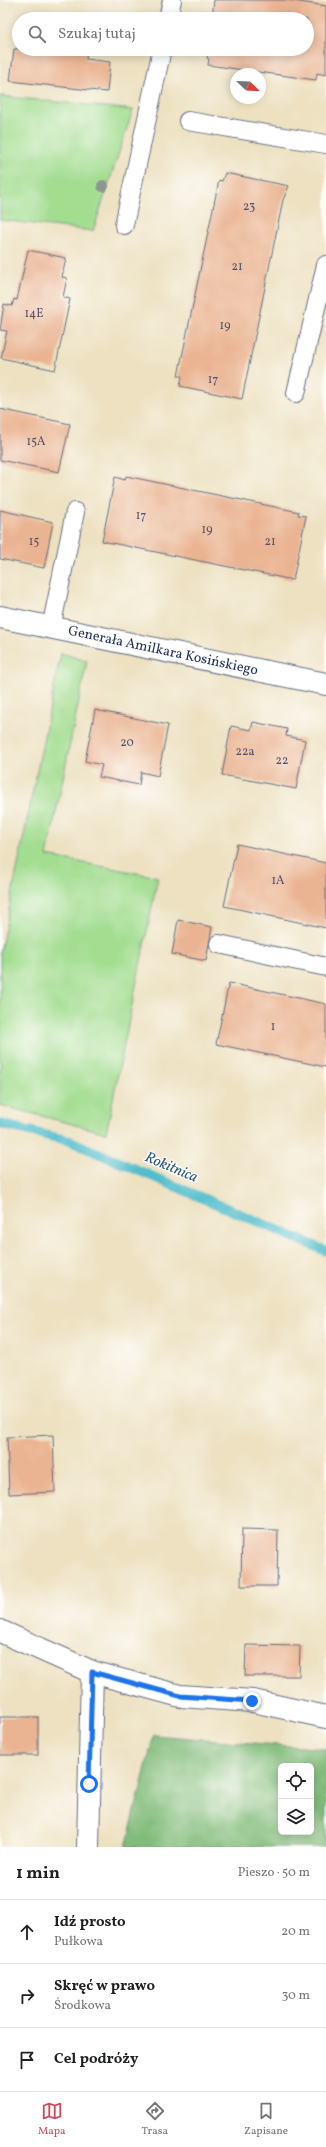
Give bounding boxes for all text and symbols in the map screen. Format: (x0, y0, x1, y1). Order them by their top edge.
search box (12, 12, 314, 56)
icon: search (26, 23, 48, 45)
text: Szukaj tutaj (58, 24, 136, 45)
north arrow (230, 68, 266, 104)
house number: 23 (243, 199, 255, 215)
house number: 21 (231, 259, 243, 275)
house number: 14E (24, 306, 44, 322)
house number: 19 (220, 318, 230, 334)
house number: 17 (208, 372, 218, 388)
house number: 15A (27, 434, 46, 450)
house number: 17 (136, 508, 146, 524)
house number: 19 (202, 522, 212, 538)
house number: 15 (29, 534, 39, 550)
house number: 21 (264, 534, 276, 550)
street label: Generała Amilkara Kosińskiego (66, 622, 260, 680)
house number: 20 (120, 735, 134, 751)
house number: 22a (236, 744, 254, 760)
house number: 22 (276, 753, 288, 769)
house number: 1A (271, 873, 285, 889)
house number: 1 (271, 1019, 275, 1035)
water label: Rokitnica (141, 1147, 201, 1189)
route end (243, 1692, 261, 1710)
map controls (278, 1763, 314, 1835)
button: locate (278, 1763, 314, 1799)
route start (80, 1775, 98, 1793)
button: layers (278, 1799, 314, 1835)
text: 1 min (16, 1862, 60, 1885)
text: Pieszo · 50 m (238, 1864, 310, 1882)
text: Idź prosto (54, 1912, 126, 1933)
icon: ahead (16, 1921, 38, 1943)
text: 20 m (281, 1923, 310, 1941)
text: Pułkowa (54, 1933, 103, 1951)
text: Skręć w prawo (54, 1976, 155, 1997)
icon: right (16, 1985, 38, 2007)
text: 30 m (282, 1987, 310, 2005)
text: Środkowa (54, 1997, 111, 2015)
icon: arrive (16, 2049, 38, 2071)
text: Cel podróży (54, 2049, 138, 2070)
tab: Mapa (38, 2100, 66, 2139)
tab: Trasa (142, 2100, 168, 2139)
tab: Zapisane (244, 2100, 288, 2139)

